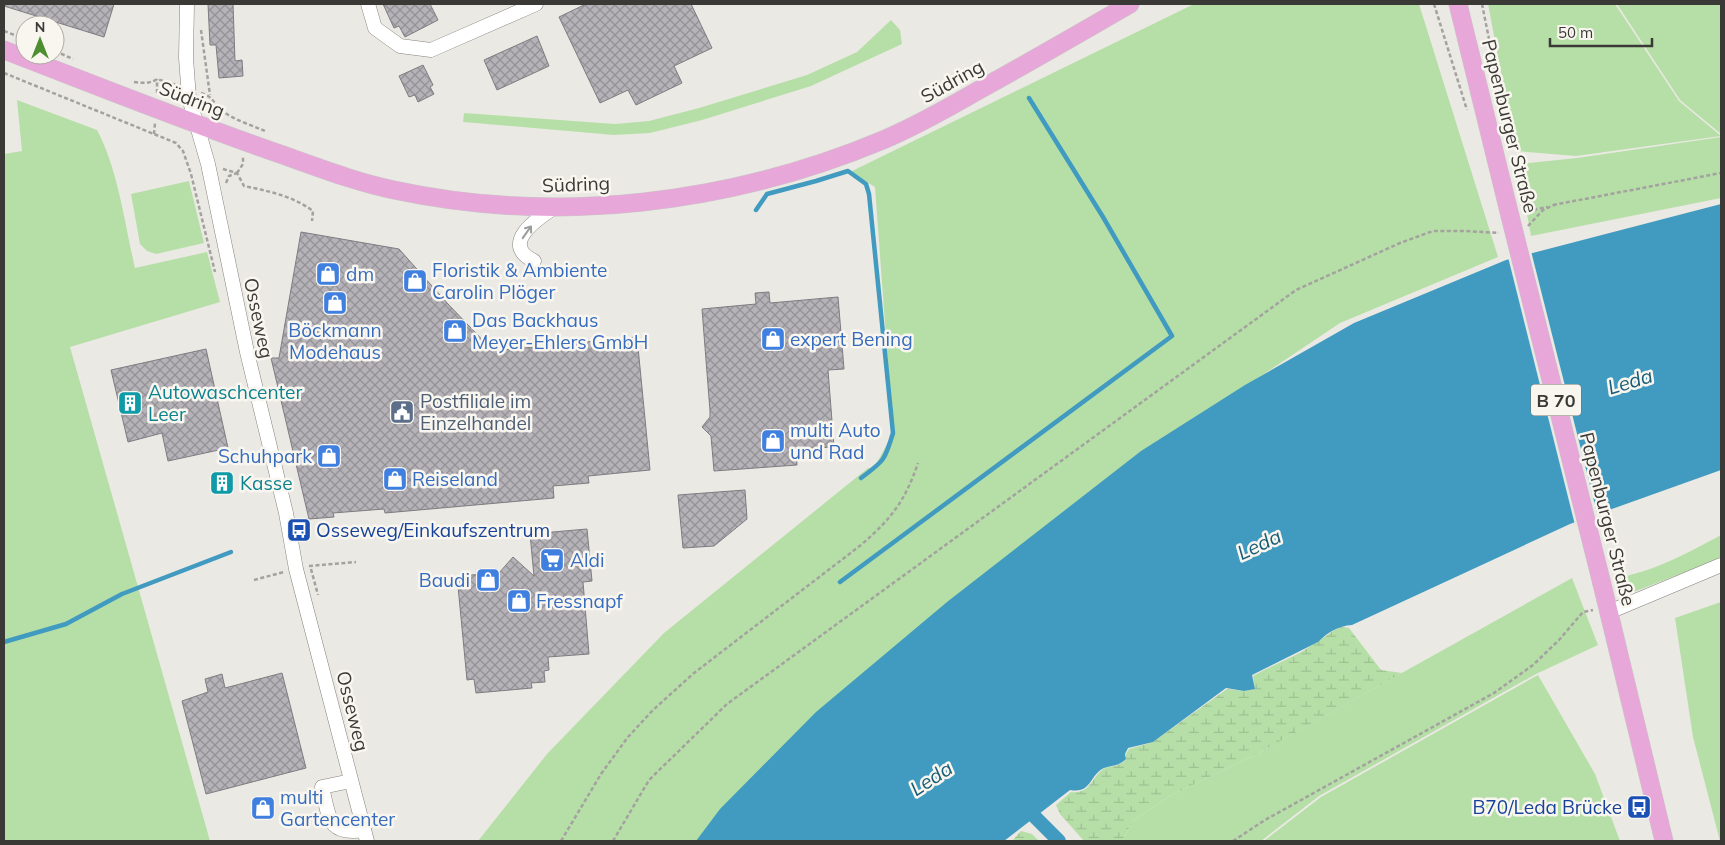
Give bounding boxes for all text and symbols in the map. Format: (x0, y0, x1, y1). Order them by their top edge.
north arrow (15, 15, 65, 65)
scale bar (1550, 15, 1652, 47)
text: N (35, 18, 45, 36)
text: 50 m (1558, 23, 1593, 42)
street label: Papenburger Straße (1477, 37, 1543, 215)
street label: Südring (916, 54, 988, 108)
street label: Südring (156, 76, 228, 122)
street label: Südring (541, 171, 611, 197)
one-way arrow (522, 225, 532, 239)
place label: Floristik & Ambiente Carolin Plöger (432, 258, 607, 304)
shop icon: dm (315, 261, 341, 287)
place label: dm (346, 262, 374, 286)
shop icon: Floristik & Ambiente Carolin Plöger (402, 268, 428, 294)
street label: Osseweg (239, 275, 279, 361)
shop icon: Böckmann Modehaus (322, 290, 348, 316)
place label: Das Backhaus Meyer-Ehlers GmbH (472, 308, 648, 354)
place label: Böckmann Modehaus (288, 318, 382, 364)
shop icon: Das Backhaus Meyer-Ehlers GmbH (442, 318, 468, 344)
shop icon: expert Bening (760, 326, 786, 352)
place label: expert Bening (790, 327, 913, 351)
water label: Leda (1604, 362, 1656, 400)
place label: Autowaschcenter Leer (148, 380, 302, 426)
road number: B 70 (1531, 384, 1581, 416)
place label: Postfiliale im Einzelhandel (420, 389, 531, 435)
building icon: Autowaschcenter Leer (117, 390, 143, 416)
public building icon: Postfiliale im Einzelhandel (389, 399, 415, 425)
place label: multi Auto und Rad (790, 418, 881, 464)
shop icon: multi Auto und Rad (760, 428, 786, 454)
street label: Papenburger Straße (1575, 430, 1641, 608)
shop icon: Schuhpark (316, 443, 342, 469)
place label: Schuhpark (218, 444, 312, 468)
shop icon: Reiseland (382, 466, 408, 492)
place label: Reiseland (412, 467, 498, 491)
building icon: Kasse (209, 470, 235, 496)
place label: Kasse (240, 471, 293, 495)
bus stop icon: Osseweg/Einkaufszentrum (286, 517, 312, 543)
place label: Osseweg/Einkaufszentrum (316, 518, 550, 542)
water label: Leda (1233, 523, 1285, 565)
supermarket icon: Aldi (539, 547, 565, 573)
place label: Aldi (570, 548, 604, 572)
shop icon: Baudi (475, 567, 501, 593)
place label: Baudi (419, 568, 470, 592)
shop icon: Fressnapf (506, 588, 532, 614)
place label: Fressnapf (536, 589, 623, 613)
street label: Osseweg (331, 668, 375, 754)
water label: Leda (905, 755, 957, 801)
place label: multi Gartencenter (280, 785, 395, 831)
bus stop icon: B70/Leda Brücke (1626, 794, 1652, 820)
shop icon: multi Gartencenter (250, 795, 276, 821)
place label: B70/Leda Brücke (1472, 795, 1622, 819)

